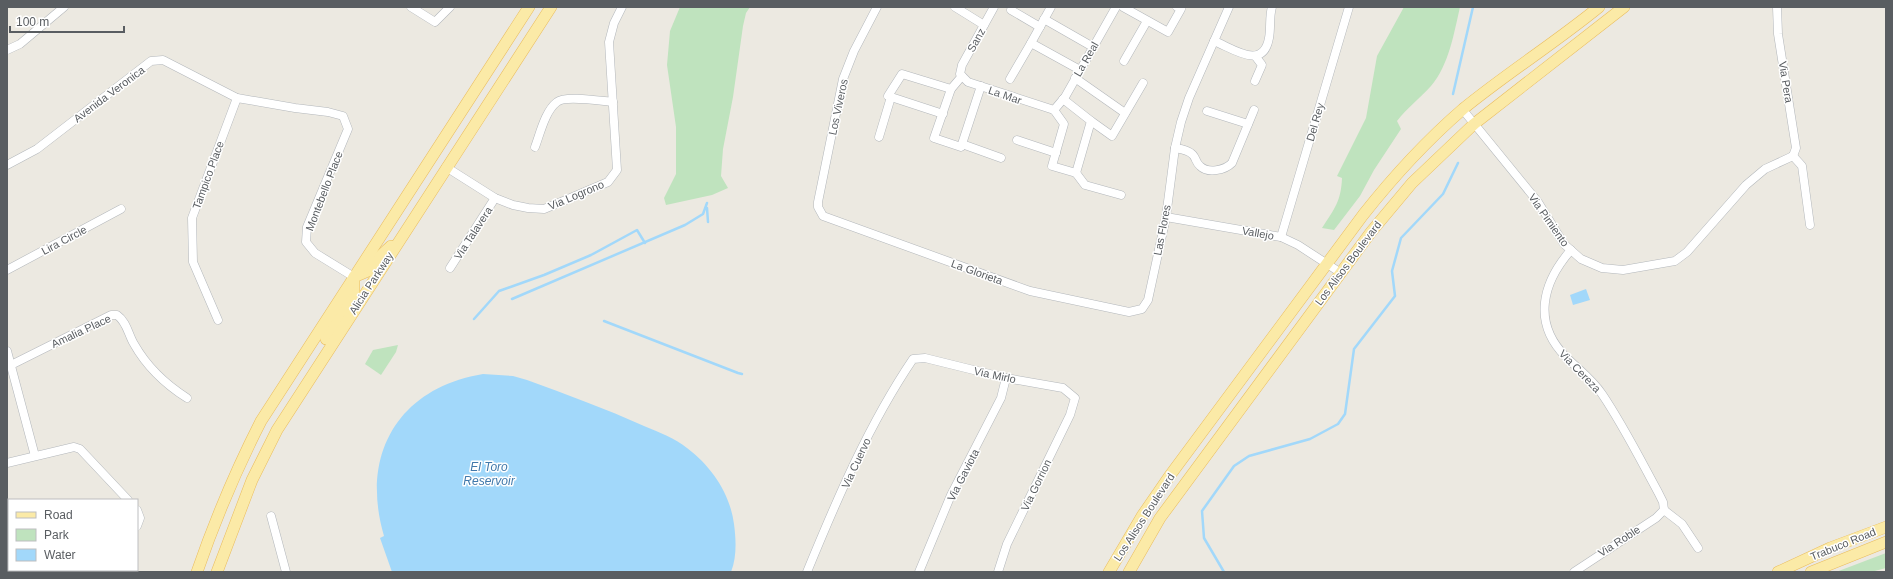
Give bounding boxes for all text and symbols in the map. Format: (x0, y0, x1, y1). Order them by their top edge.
scale bar (10, 8, 124, 34)
text: 100 m (16, 15, 49, 29)
street label: Sanz (965, 26, 987, 54)
street label: La Real (1071, 40, 1101, 78)
street label: Via Pera (1777, 60, 1795, 105)
street label: Avenida Veronica (71, 63, 147, 124)
street label: Los Viveros (826, 77, 850, 136)
street label: La Mar (987, 84, 1023, 106)
street label: Del Rey (1304, 101, 1326, 142)
street label: Tampico Place (190, 139, 226, 211)
street label: Montebello Place (303, 149, 345, 233)
street label: Via Logrono (546, 178, 606, 212)
street label: Via Pimiento (1526, 191, 1572, 249)
street label: Las Flores (1151, 203, 1173, 256)
street label: Via Talavera (452, 204, 495, 261)
street label: Los Alisos Boulevard (1312, 219, 1384, 307)
street label: Lira Circle (39, 223, 89, 257)
street label: Vallejo (1241, 224, 1275, 242)
street label: Alicia Parkway (346, 249, 396, 316)
street label: La Glorieta (950, 257, 1005, 287)
street label: Amalia Place (49, 312, 113, 350)
street label: Via Cereza (1557, 347, 1604, 395)
street label: Via Mirlo (973, 365, 1017, 385)
street label: Via Cuervo (839, 436, 873, 490)
street label: Via Gaviota (945, 446, 982, 503)
street label: Via Gorrion (1018, 457, 1054, 513)
water label: El Toro Reservoir (463, 460, 516, 488)
street label: Los Alisos Boulevard (1111, 471, 1177, 563)
legend (8, 499, 138, 571)
text: Road (44, 508, 73, 522)
street label: Via Roble (1596, 523, 1642, 559)
street label: Trabuco Road (1809, 525, 1877, 563)
text: Park (44, 528, 70, 542)
text: Water (44, 548, 76, 562)

